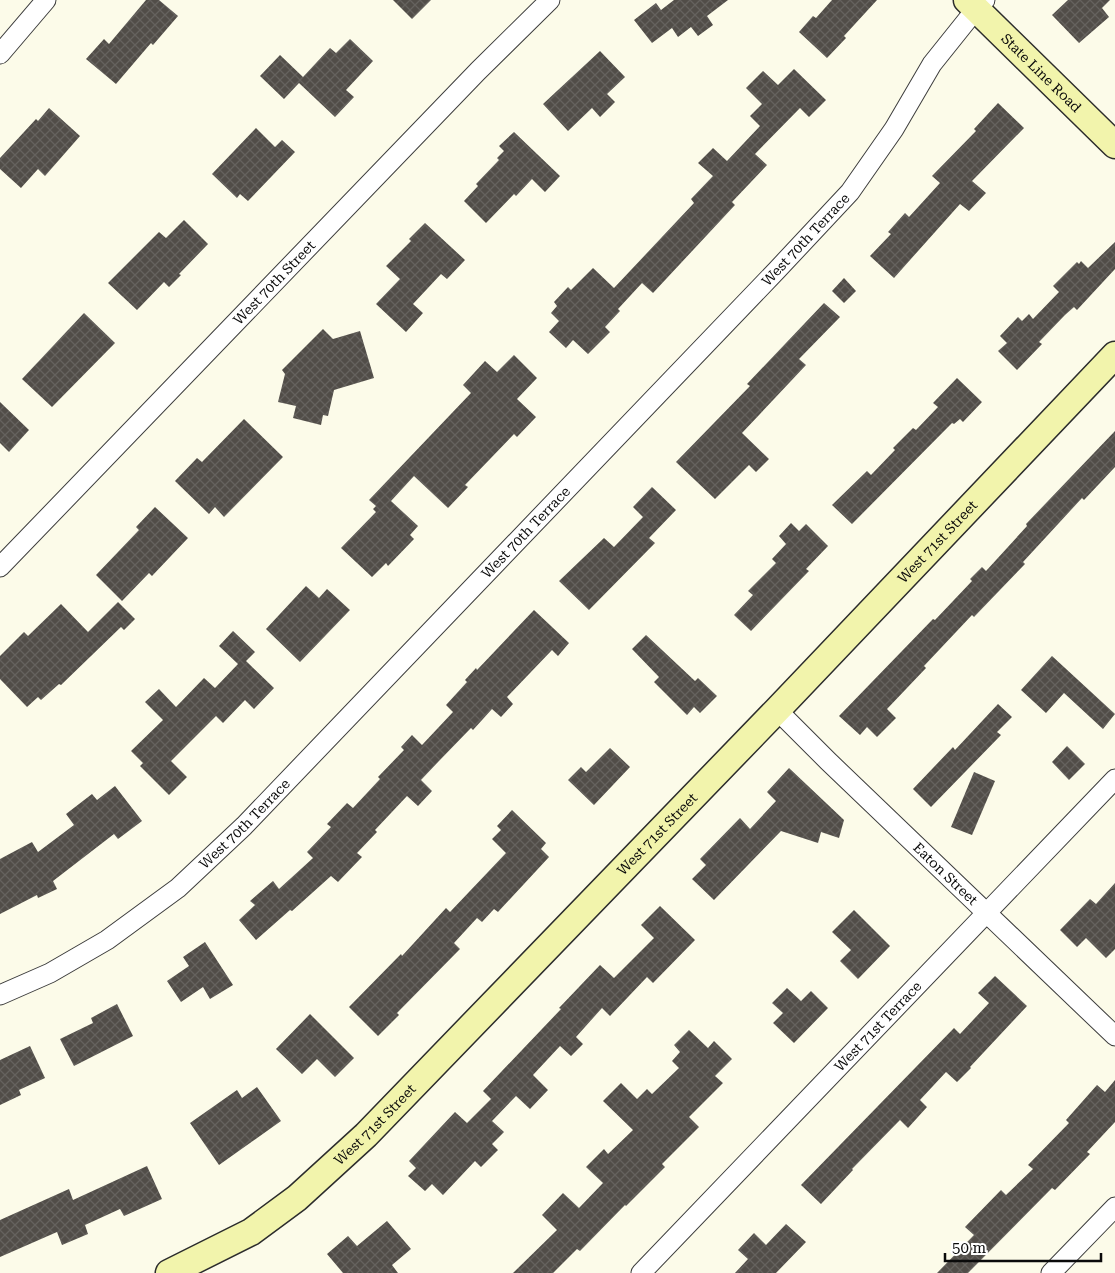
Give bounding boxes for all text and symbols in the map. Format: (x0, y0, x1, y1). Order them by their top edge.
street label: State Line Road (998, 30, 1085, 115)
street label: West 70th Terrace (758, 190, 853, 289)
street label: West 70th Street (230, 237, 318, 328)
street label: West 70th Terrace (478, 483, 573, 581)
street label: West 71st Street (894, 497, 980, 586)
street label: West 70th Terrace (196, 775, 293, 872)
street label: West 71st Street (614, 790, 700, 878)
street label: Eaton Street (910, 839, 981, 908)
street label: West 71st Terrace (831, 978, 925, 1074)
street label: West 71st Street (331, 1081, 419, 1168)
scale bar (945, 1230, 1101, 1262)
text: 50 m (952, 1239, 987, 1257)

